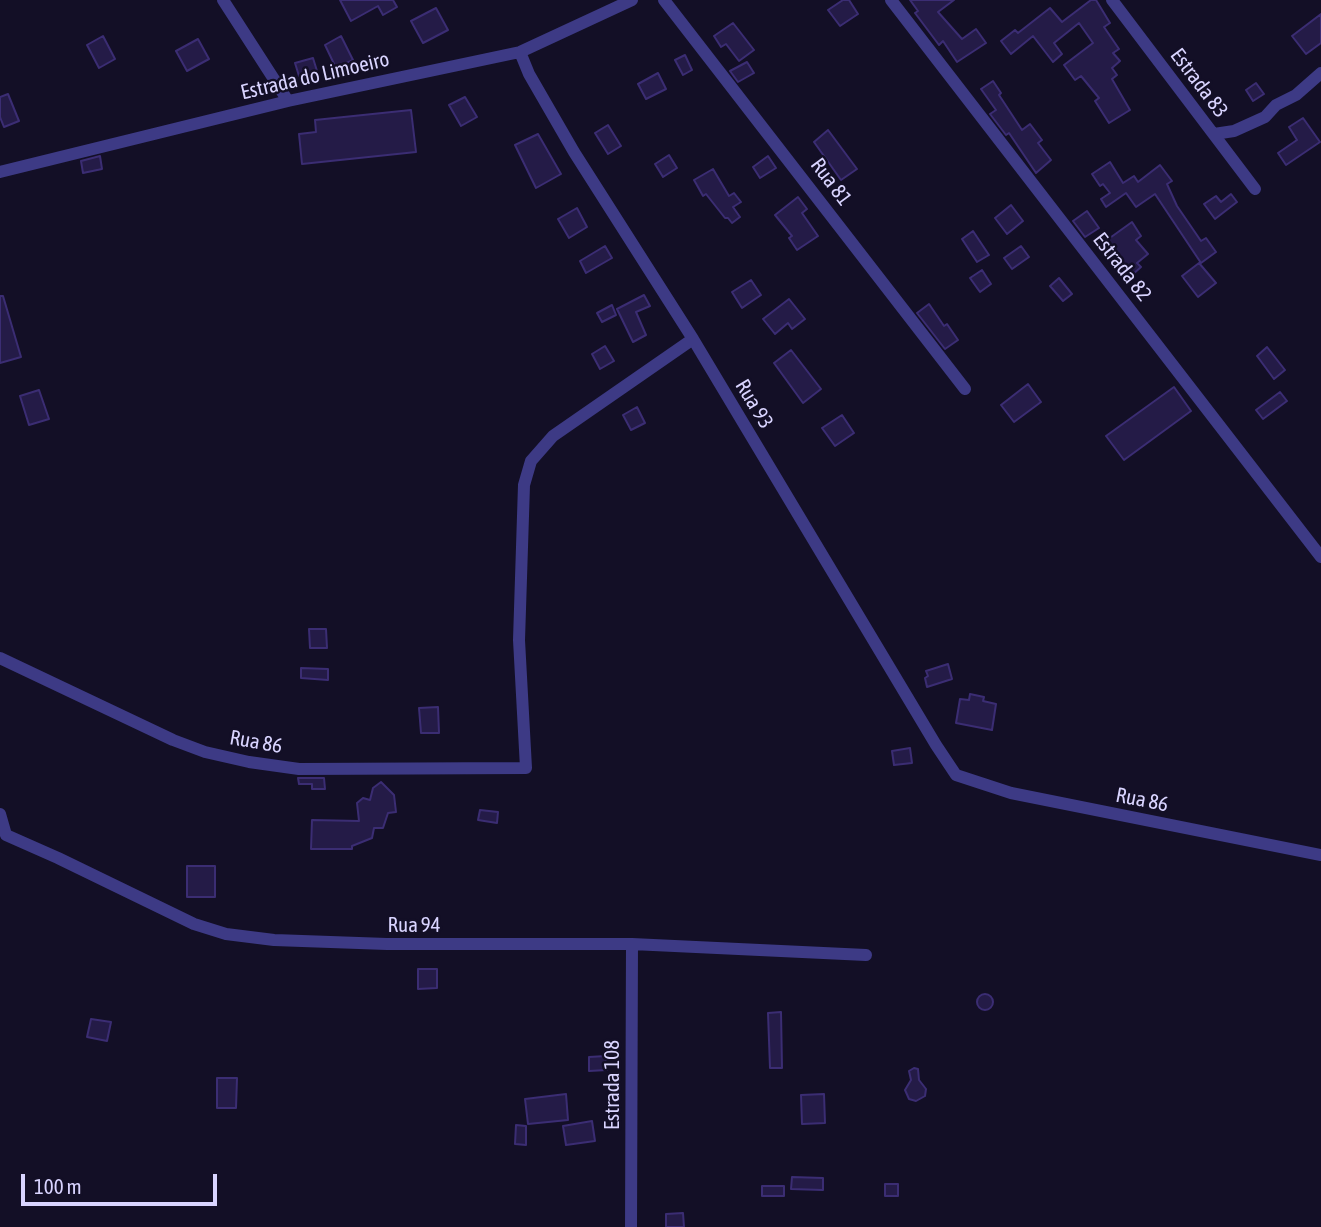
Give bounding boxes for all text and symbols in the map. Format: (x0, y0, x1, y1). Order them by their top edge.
street label: Estrada 83 (1165, 43, 1233, 123)
street label: Estrada do Limoeiro (238, 47, 392, 105)
street label: Rua 81 (805, 153, 857, 211)
street label: Estrada 82 (1087, 228, 1157, 306)
street label: Rua 93 (730, 375, 778, 433)
street label: Rua 86 (228, 725, 284, 759)
street label: Rua 86 (1114, 783, 1170, 817)
street label: Rua 94 (387, 912, 441, 938)
street label: Estrada 108 (599, 1040, 625, 1130)
scale bar (24, 1160, 220, 1204)
text: 100 m (34, 1174, 82, 1198)

